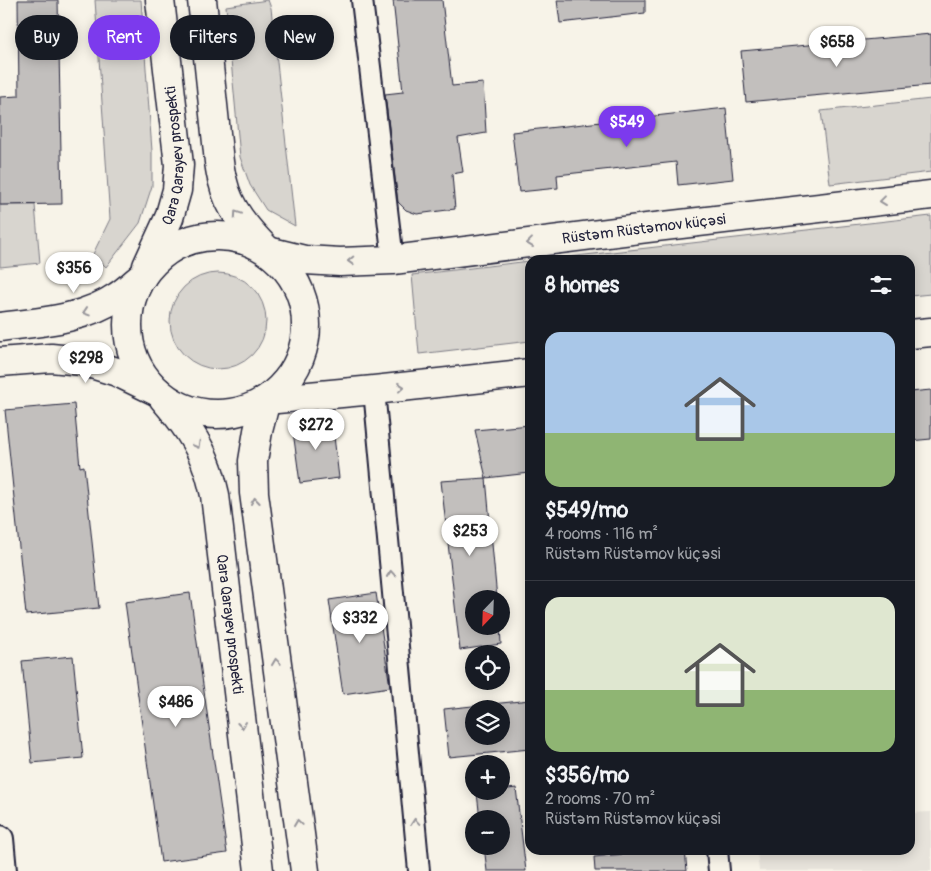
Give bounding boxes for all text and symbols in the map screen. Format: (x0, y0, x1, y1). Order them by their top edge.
chip: Buy (15, 15, 78, 60)
chip: Rent (88, 15, 160, 60)
chip: Filters (170, 15, 255, 60)
chip: New (265, 15, 334, 60)
pin: $658 (807, 26, 867, 68)
text: $658 (820, 32, 854, 52)
street label: Qara Qarayev prospekti (158, 85, 189, 229)
pin: $549 (597, 106, 657, 148)
text: $549 (610, 112, 644, 132)
one-way arrow (878, 195, 887, 205)
one-way arrow (233, 210, 243, 219)
street label: Rüstəm Rüstəmov küçəsi (561, 210, 727, 249)
one-way arrow (526, 237, 534, 248)
pin: $356 (44, 252, 104, 294)
one-way arrow (347, 256, 355, 267)
text: $356 (56, 258, 92, 278)
icon: filters (867, 271, 895, 299)
text: 8 homes (545, 272, 619, 299)
one-way arrow (83, 306, 91, 316)
pin: $298 (56, 342, 116, 384)
text: $298 (69, 348, 103, 368)
icon: home (675, 364, 765, 454)
one-way arrow (397, 382, 405, 393)
pin: $272 (286, 408, 346, 451)
text: $272 (298, 415, 334, 435)
one-way arrow (191, 440, 201, 449)
one-way arrow (250, 496, 261, 504)
text: $549/mo (545, 497, 628, 524)
pin: $253 (440, 514, 500, 557)
text: $253 (452, 521, 488, 541)
text: 4 rooms · 116 m² (545, 524, 658, 544)
text: Rüstəm Rüstəmov küçəsi (545, 544, 721, 564)
street label: Qara Qarayev prospekti (212, 553, 247, 695)
one-way arrow (386, 569, 397, 577)
north arrow (465, 590, 510, 635)
map controls (465, 590, 510, 855)
pin: $332 (330, 602, 390, 644)
text: $332 (342, 608, 378, 628)
icon: home (675, 630, 765, 720)
button: locate (465, 645, 510, 690)
one-way arrow (271, 657, 282, 665)
pin: $486 (146, 686, 206, 728)
text: $486 (158, 692, 194, 712)
button: layers (465, 700, 510, 745)
one-way arrow (236, 722, 247, 730)
button: + (465, 755, 510, 800)
text: $356/mo (545, 762, 629, 789)
text: 2 rooms · 70 m² (545, 789, 655, 809)
text: Rüstəm Rüstəmov küçəsi (545, 809, 721, 829)
button: − (465, 810, 510, 855)
one-way arrow (293, 818, 304, 826)
one-way arrow (409, 818, 420, 826)

